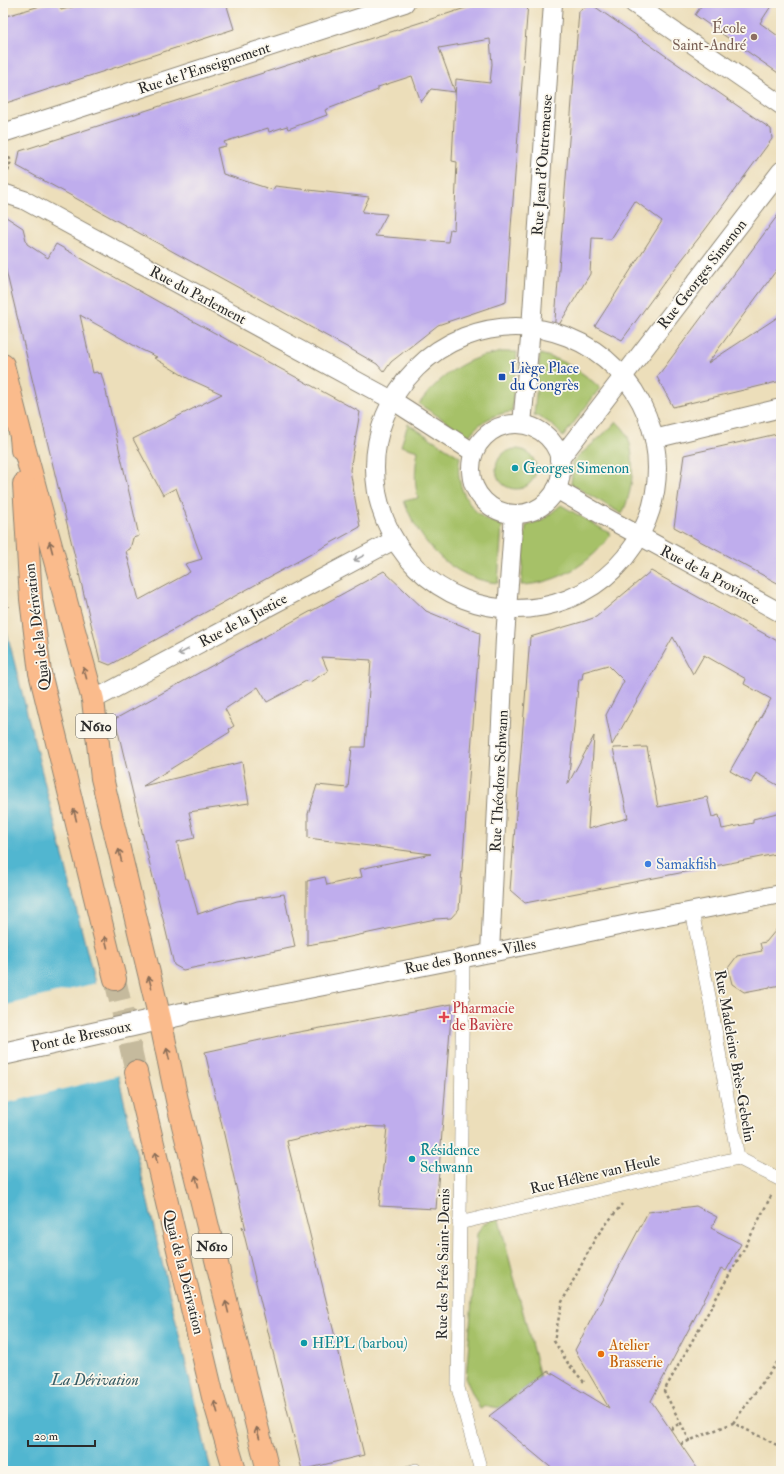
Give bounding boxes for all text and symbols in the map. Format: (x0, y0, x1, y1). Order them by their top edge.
place label: École Saint-André (672, 17, 747, 55)
marker: École Saint-André (749, 32, 759, 42)
street label: Rue de l'Enseignement (136, 38, 273, 99)
street label: Rue Jean d'Outremeuse (528, 94, 558, 236)
street label: Rue Georges Simenon (654, 215, 751, 333)
street label: Rue du Parlement (146, 262, 249, 329)
place label: Liège Place du Congrès (510, 359, 579, 395)
marker: Liège Place du Congrès (497, 372, 507, 382)
place label: Georges Simenon (523, 459, 630, 478)
marker: Georges Simenon (510, 463, 520, 473)
one-way arrow (47, 541, 54, 554)
street label: Rue de la Province (657, 541, 763, 610)
one-way arrow (354, 555, 366, 562)
street label: Quai de la Dérivation (20, 562, 55, 692)
street label: Rue de la Justice (196, 589, 291, 653)
one-way arrow (177, 649, 189, 656)
one-way arrow (81, 667, 88, 680)
street label: Rue Théodore Schwann (486, 709, 513, 853)
road number: N610 (76, 714, 116, 738)
one-way arrow (70, 809, 78, 822)
one-way arrow (116, 849, 123, 862)
place label: Samakfish (656, 855, 717, 874)
marker: Samakfish (643, 859, 653, 869)
street label: Rue des Bonnes-Villes (403, 934, 537, 979)
one-way arrow (102, 935, 109, 948)
street label: Rue Madeleine Brès-Gebelin (710, 969, 759, 1144)
one-way arrow (146, 975, 153, 988)
place label: Pharmacie de Bavière (452, 999, 514, 1035)
marker: Pharmacie de Bavière (439, 1012, 449, 1022)
street label: Pont de Bressoux (29, 1017, 133, 1056)
one-way arrow (163, 1048, 171, 1061)
place label: Résidence Schwann (420, 1141, 480, 1177)
street label: Rue Hélène van Heule (528, 1150, 662, 1199)
one-way arrow (151, 1152, 159, 1165)
marker: Résidence Schwann (407, 1154, 417, 1164)
one-way arrow (192, 1174, 200, 1187)
street label: Rue des Prés Saint-Denis (433, 1188, 454, 1340)
street label: Quai de la Dérivation (159, 1208, 208, 1337)
road number: N610 (192, 1234, 232, 1258)
one-way arrow (223, 1301, 231, 1314)
place label: HEPL (barbou) (312, 1334, 408, 1353)
place label: Atelier Brasserie (608, 1336, 663, 1372)
marker: HEPL (barbou) (299, 1338, 309, 1348)
marker: Atelier Brasserie (596, 1349, 606, 1359)
water label: La Dérivation (50, 1370, 139, 1390)
one-way arrow (212, 1400, 219, 1413)
scale bar (28, 1422, 95, 1448)
one-way arrow (254, 1427, 262, 1440)
text: 20 m (34, 1429, 59, 1444)

